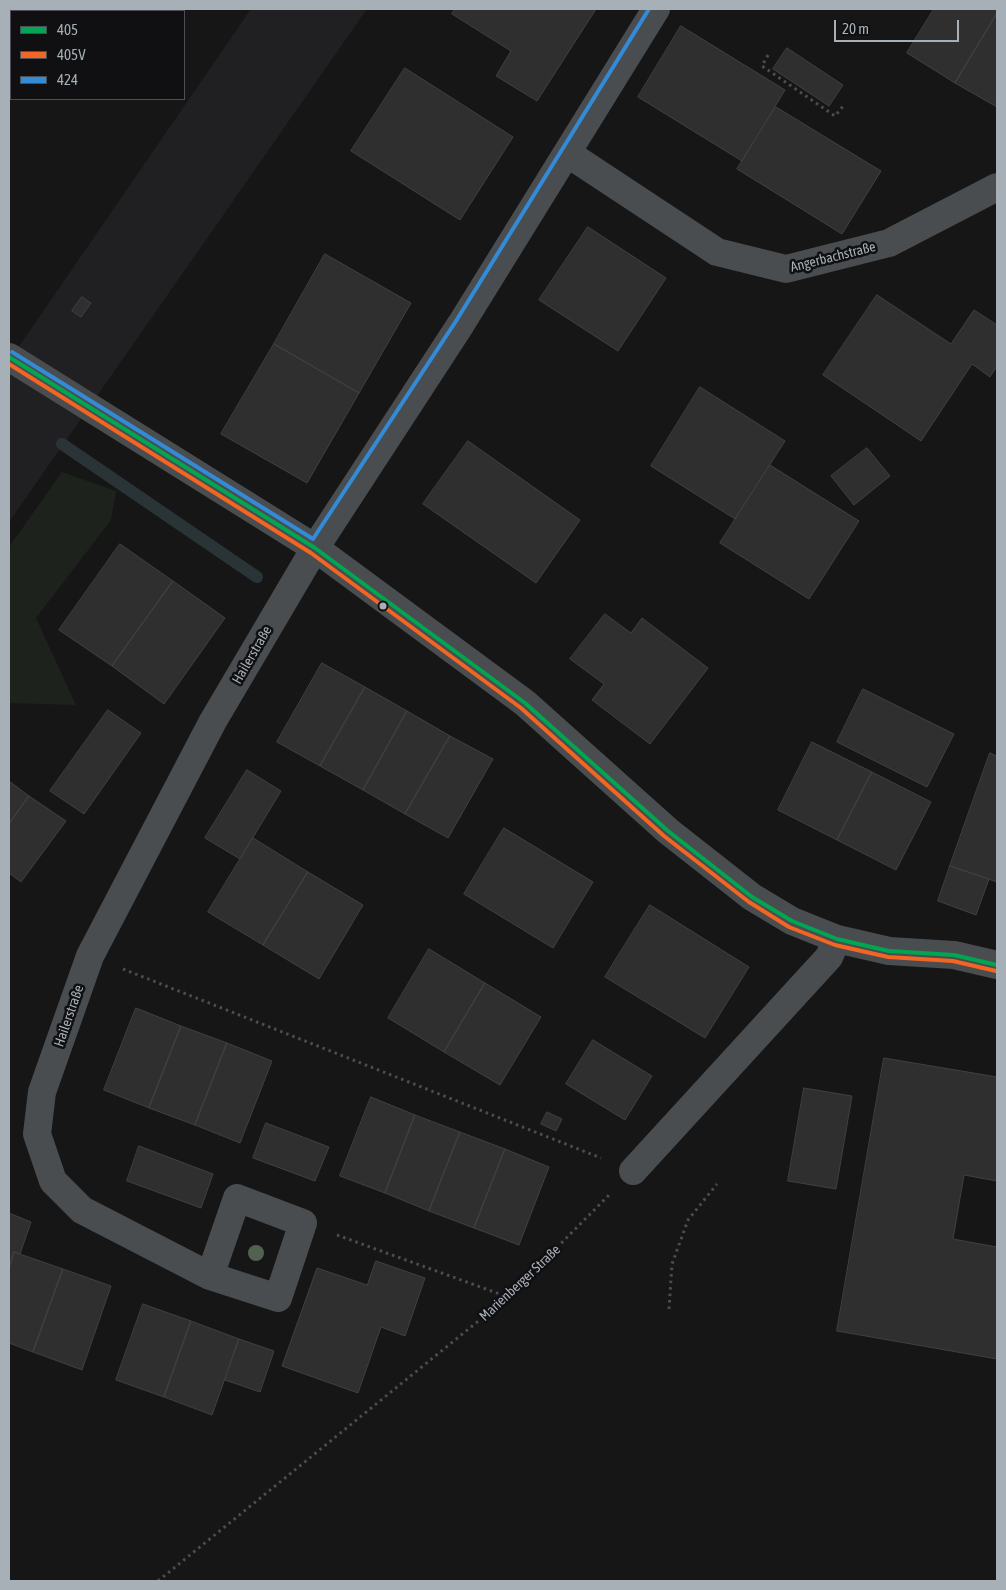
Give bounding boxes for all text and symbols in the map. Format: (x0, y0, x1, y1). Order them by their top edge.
legend (10, 10, 185, 100)
scale bar (836, 10, 961, 42)
text: 20 m (842, 20, 869, 37)
text: 405 (57, 21, 78, 38)
text: 405V (57, 46, 86, 63)
text: 424 (57, 71, 78, 88)
street label: Angerbachstraße (789, 238, 877, 276)
unlabelled marker (378, 601, 388, 611)
street label: Hailerstraße (229, 623, 275, 687)
street label: Hailerstraße (51, 983, 87, 1049)
street label: Marienberger Straße (476, 1241, 564, 1325)

